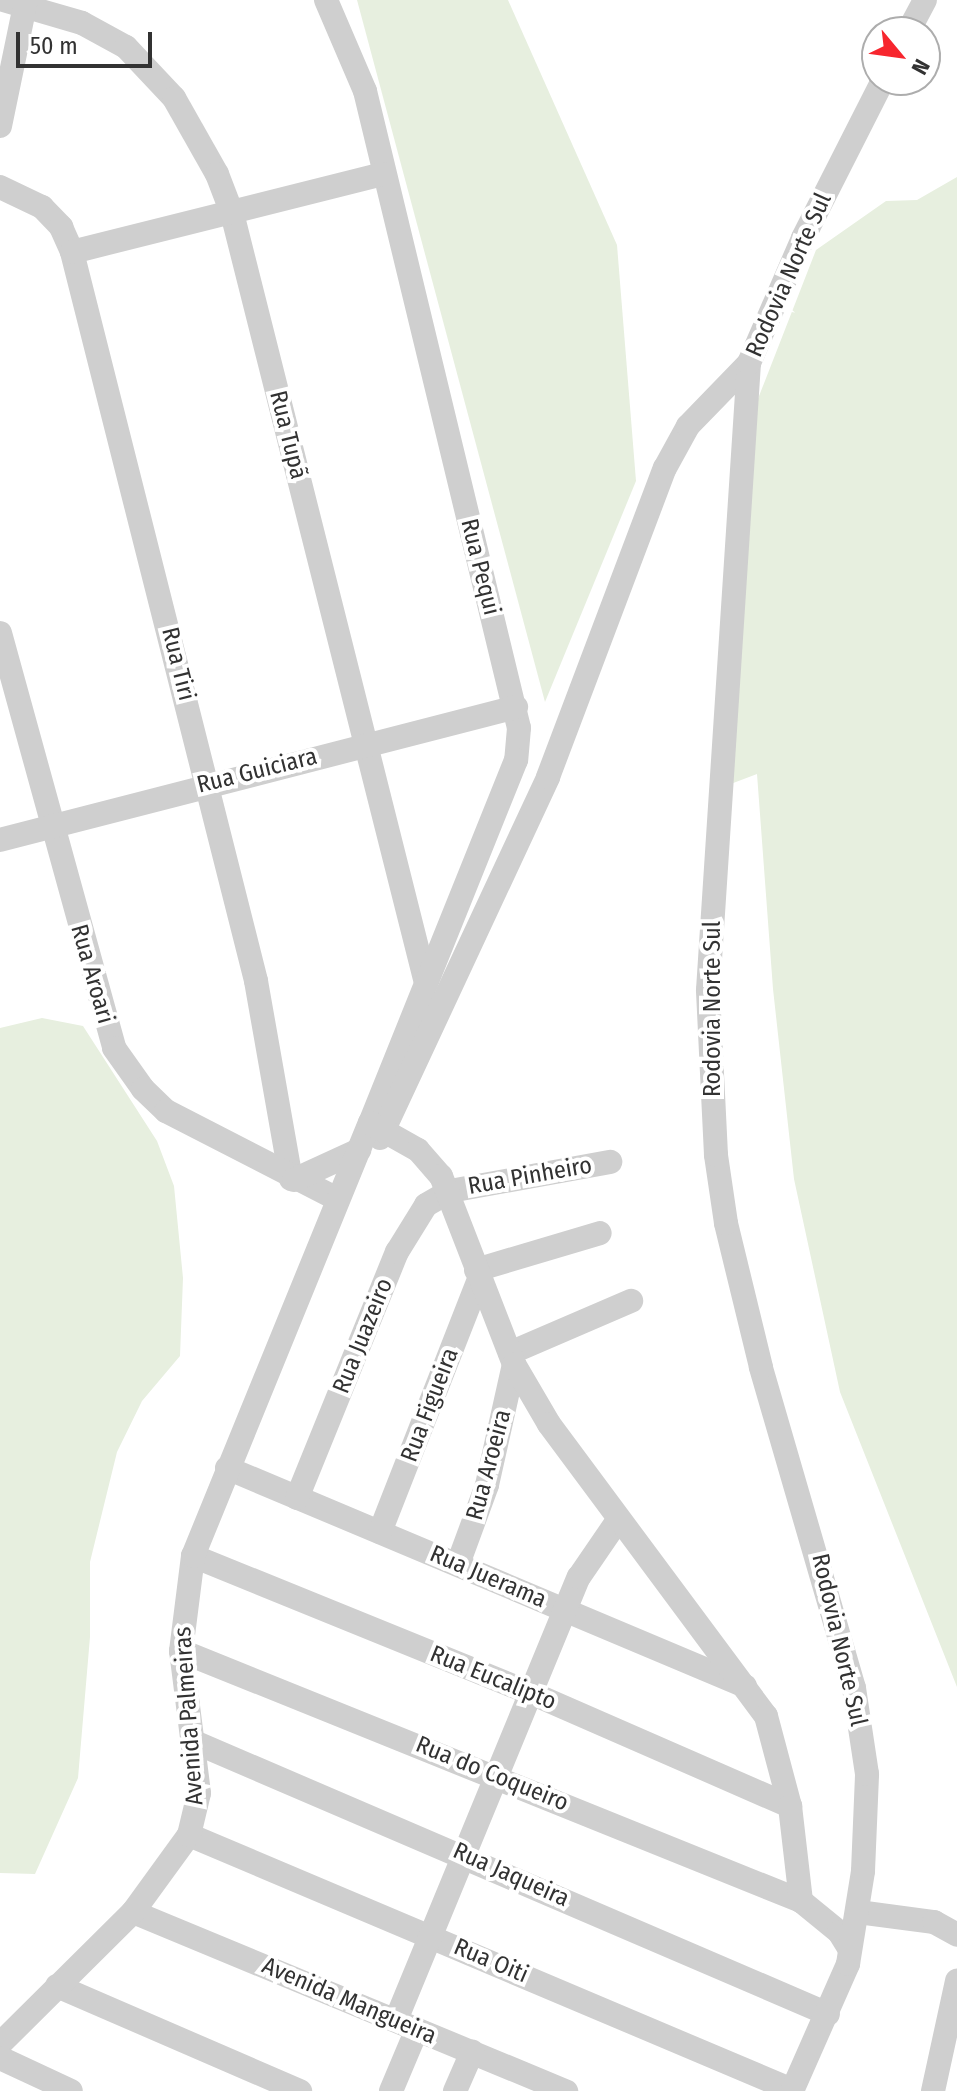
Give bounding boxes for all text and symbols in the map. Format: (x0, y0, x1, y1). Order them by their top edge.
scale bar (20, 16, 156, 66)
north arrow (861, 16, 941, 96)
text: 50 m (30, 32, 78, 60)
text: N (906, 55, 936, 79)
street label: Rodovia Norte Sul (740, 189, 838, 361)
street label: Rua Tupã (263, 388, 313, 482)
street label: Rua Pequi (454, 516, 506, 618)
street label: Rua Tiri (155, 624, 201, 704)
street label: Rua Guiciara (194, 742, 320, 800)
street label: Rua Aroari (64, 921, 120, 1027)
street label: Rodovia Norte Sul (699, 921, 727, 1097)
street label: Rua Pinheiro (466, 1151, 594, 1201)
street label: Rua Juazeiro (327, 1274, 399, 1398)
street label: Rua Figueira (395, 1344, 465, 1466)
street label: Rua Aroeira (460, 1407, 518, 1523)
street label: Rua Juerama (425, 1540, 551, 1614)
street label: Rodovia Norte Sul (805, 1551, 873, 1729)
street label: Avenida Palmeiras (168, 1626, 210, 1806)
street label: Rua Eucalipto (426, 1640, 560, 1716)
street label: Rua do Coqueiro (411, 1730, 573, 1818)
street label: Rua Jaqueira (448, 1837, 574, 1913)
street label: Rua Oiti (449, 1932, 533, 1990)
street label: Avenida Mangueira (258, 1951, 440, 2051)

